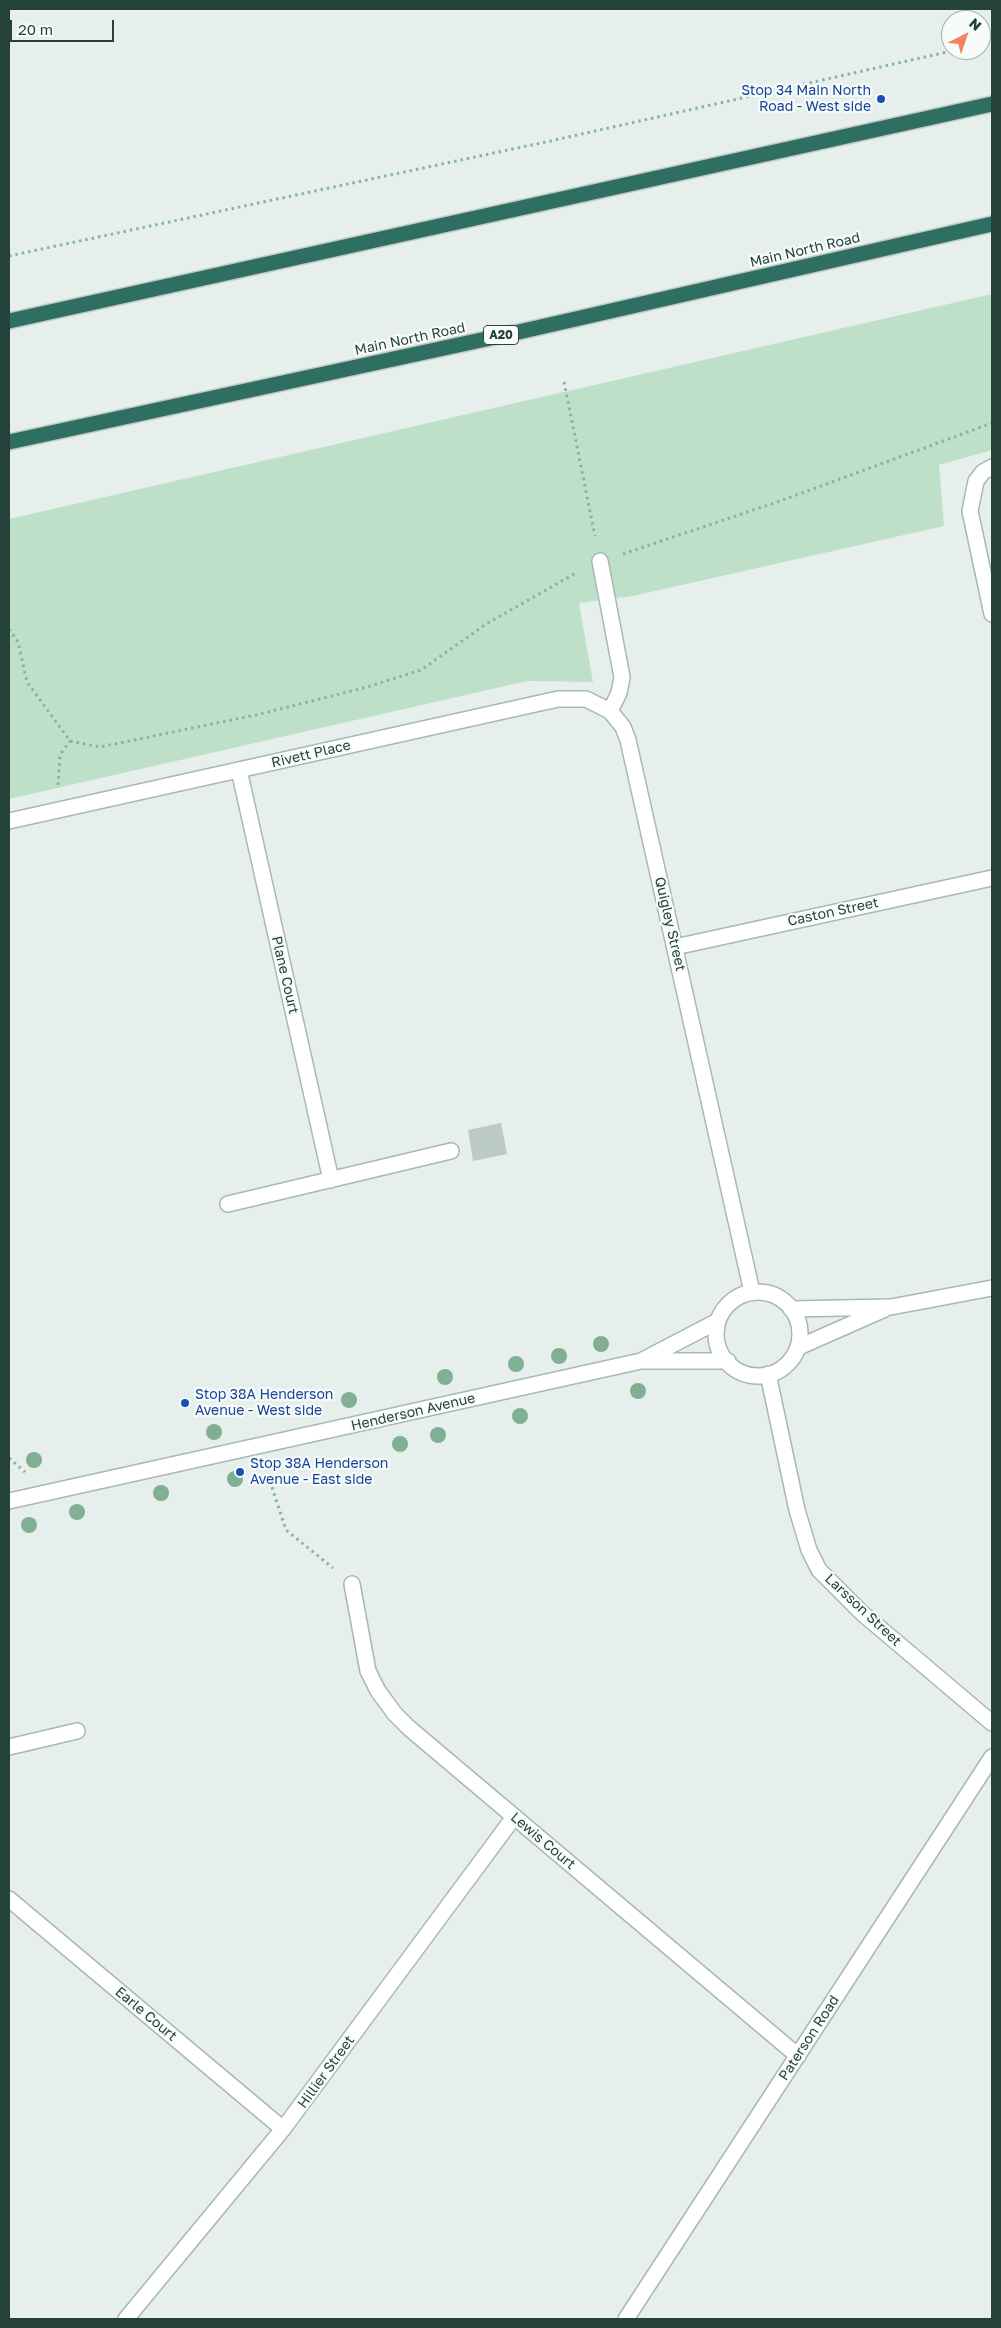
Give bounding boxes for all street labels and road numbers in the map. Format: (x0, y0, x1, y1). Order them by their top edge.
street label: Main North Road (748, 229, 862, 271)
street label: Main North Road (353, 319, 467, 359)
road number: A20 (484, 326, 518, 344)
street label: Rivett Place (270, 737, 352, 771)
street label: Quigley Street (651, 875, 689, 973)
street label: Caston Street (786, 894, 880, 930)
street label: Plane Court (268, 934, 302, 1016)
street label: Henderson Avenue (349, 1390, 477, 1434)
street label: Larsson Street (821, 1570, 905, 1650)
street label: Lewis Court (507, 1809, 579, 1873)
street label: Earle Court (112, 1983, 180, 2045)
street label: Paterson Road (775, 1992, 843, 2084)
street label: Hillier Street (294, 2032, 358, 2112)

